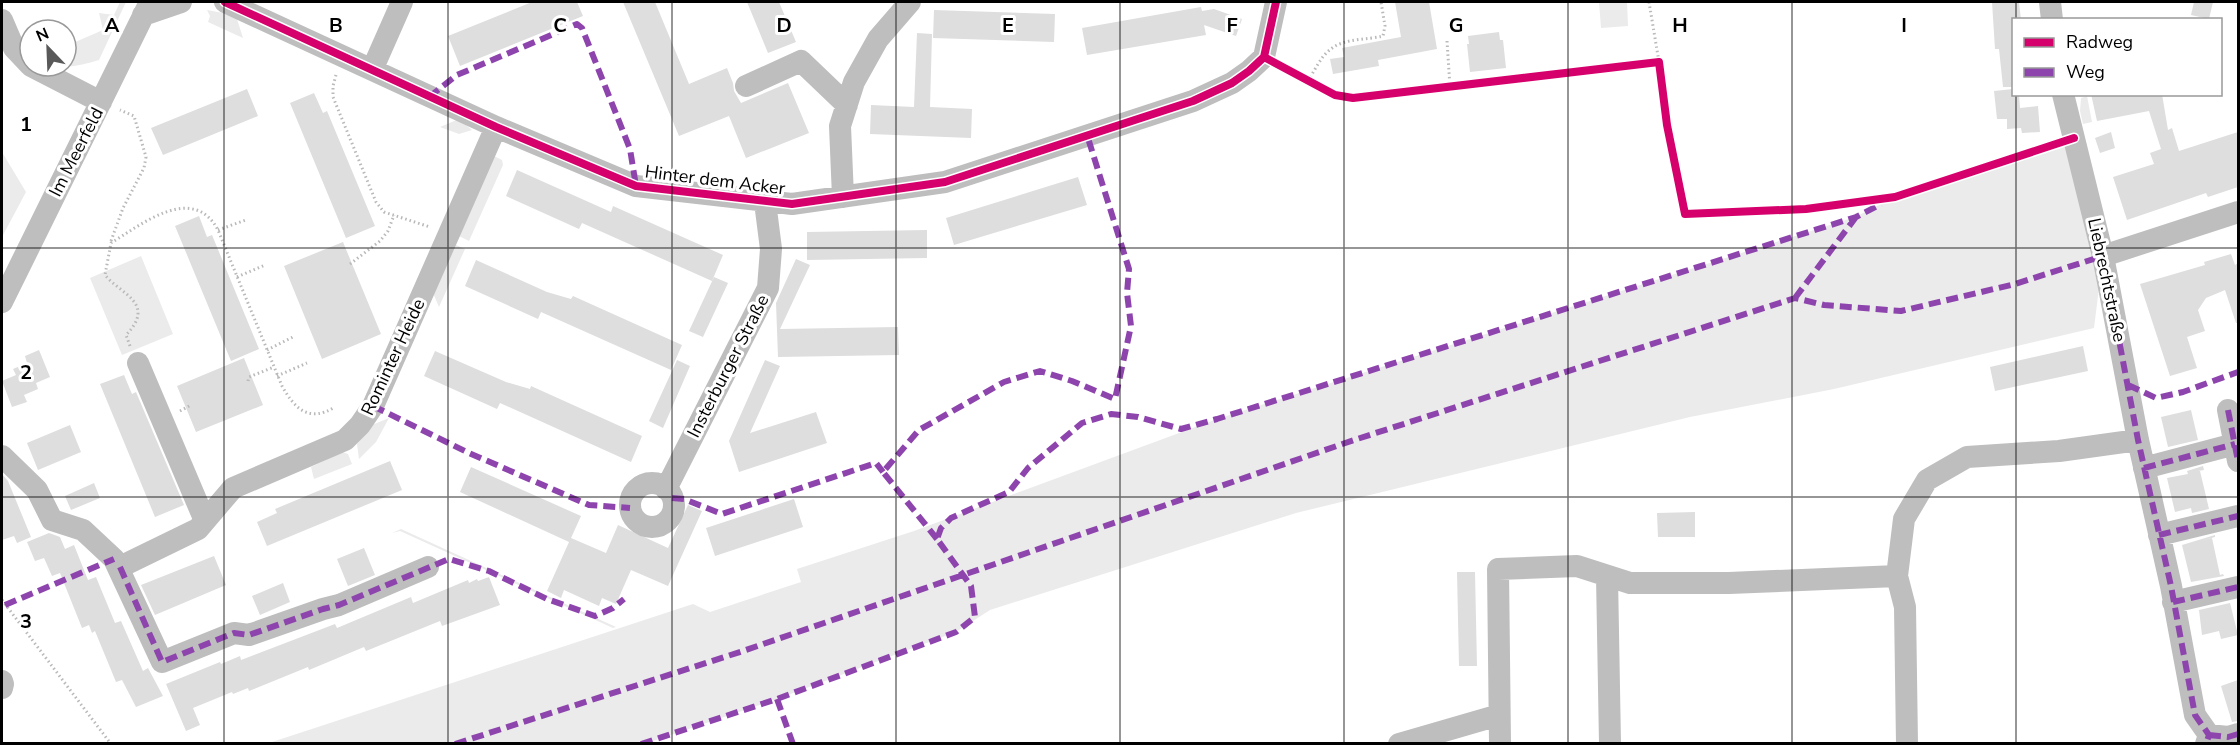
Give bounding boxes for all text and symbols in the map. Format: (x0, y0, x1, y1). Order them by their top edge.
text: A (105, 12, 120, 39)
text: B (329, 12, 343, 39)
text: C (553, 12, 567, 39)
text: D (776, 12, 792, 39)
text: E (1002, 12, 1014, 39)
text: F (1226, 12, 1238, 39)
text: G (1449, 12, 1463, 39)
text: H (1672, 12, 1688, 39)
text: I (1901, 12, 1907, 39)
north arrow (18, 18, 78, 78)
legend (2012, 18, 2222, 96)
text: N (33, 23, 52, 48)
text: Radweg (2066, 30, 2133, 54)
text: Weg (2066, 60, 2105, 84)
street label: Im Meerfeld (43, 103, 109, 201)
text: 1 (20, 111, 32, 138)
street label: Hinter dem Acker (643, 159, 787, 201)
street label: Liebrechtstraße (2082, 216, 2132, 344)
street label: Insterburger Straße (682, 290, 774, 442)
street label: Rominter Heide (355, 295, 431, 419)
text: 2 (20, 359, 32, 386)
text: 3 (20, 608, 32, 635)

